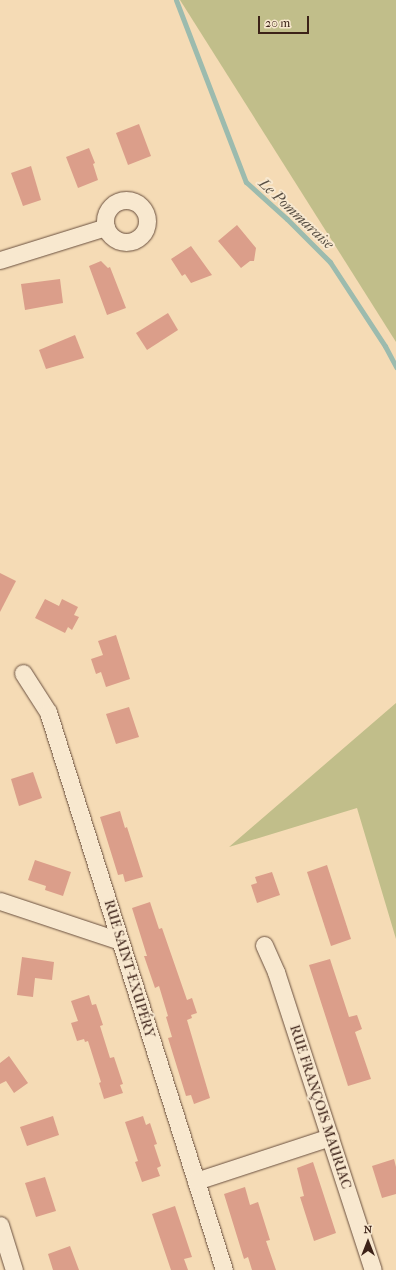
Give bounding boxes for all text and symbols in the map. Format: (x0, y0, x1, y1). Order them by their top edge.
scale bar (260, 8, 311, 34)
text: 20 m (265, 16, 290, 30)
water label: Le Pommaraise (255, 175, 337, 253)
street label: RUE SAINT-EXUPÉRY (100, 898, 158, 1040)
street label: RUE FRANÇOIS MAURIAC (286, 1023, 354, 1191)
north arrow (348, 1222, 388, 1262)
text: N (364, 1223, 372, 1236)

